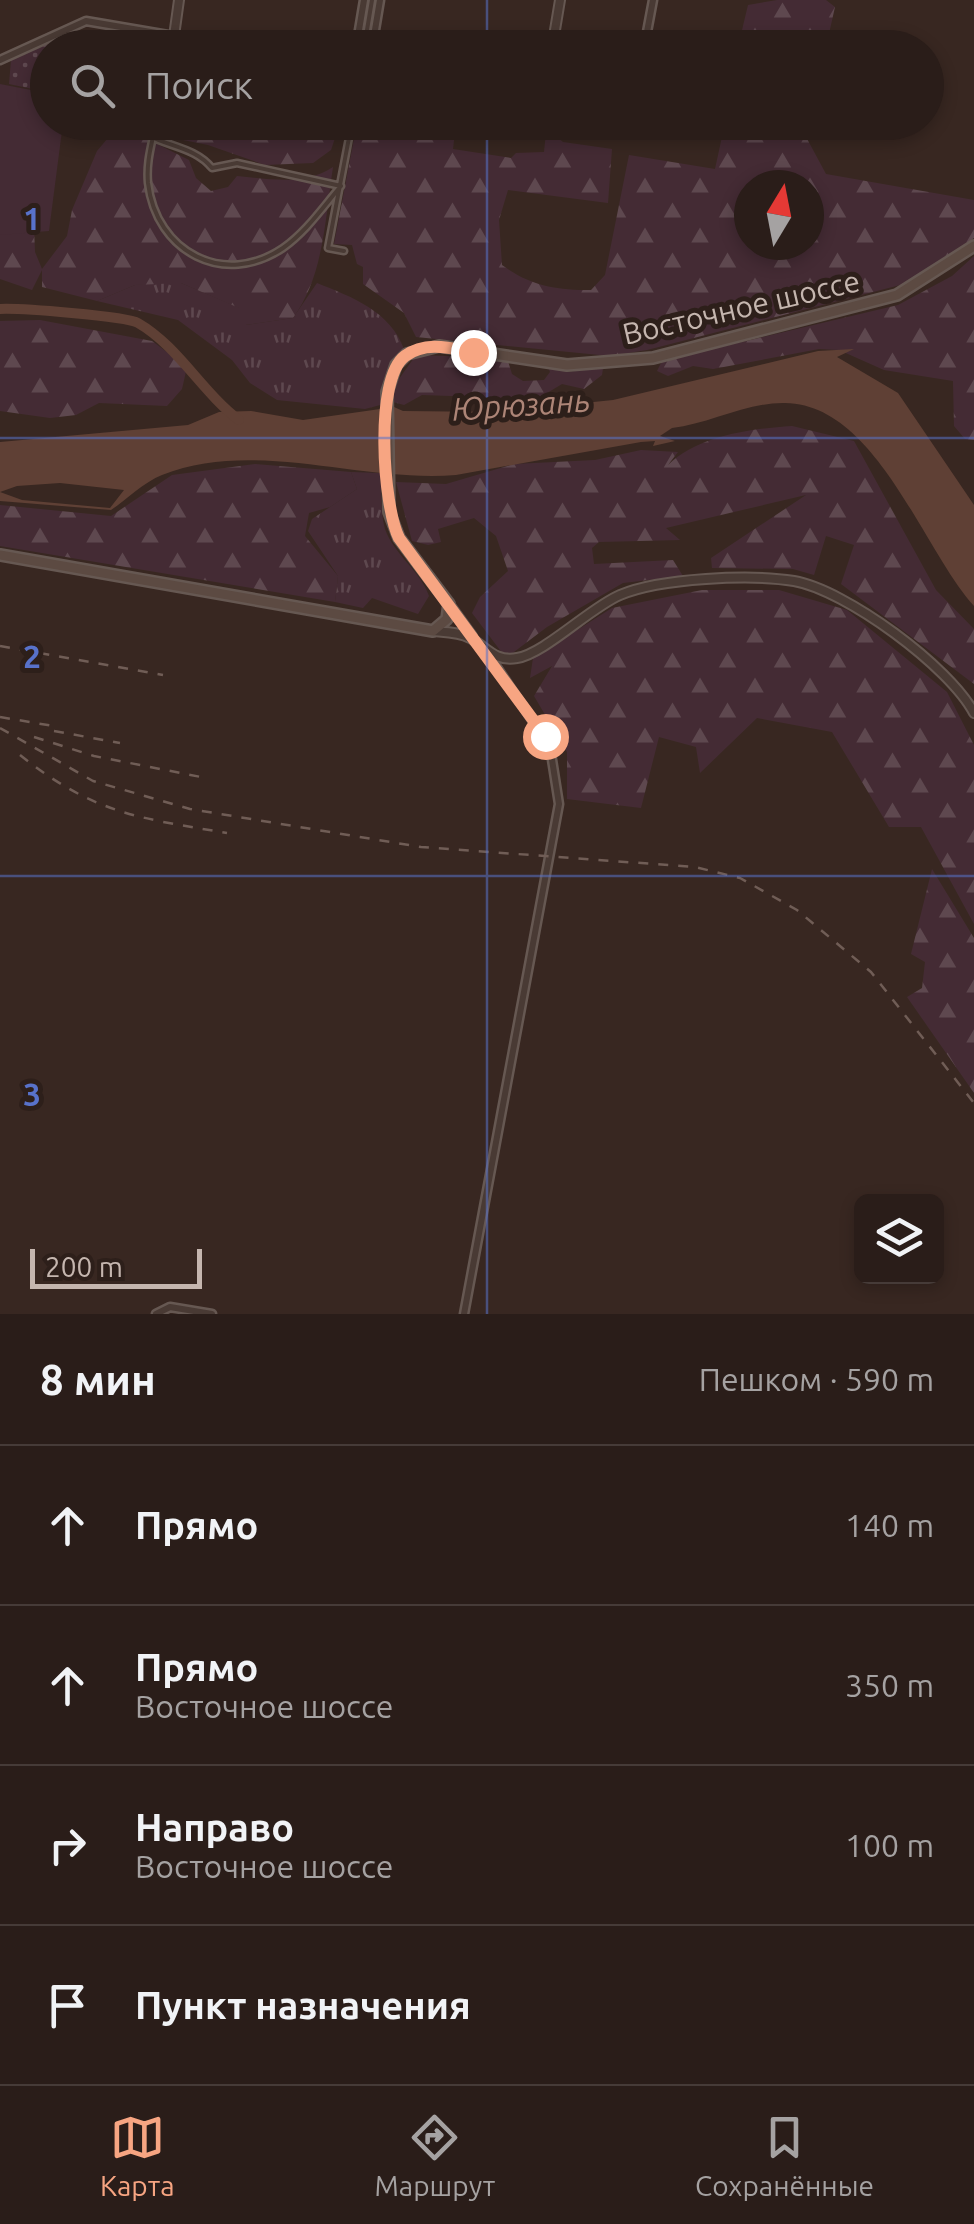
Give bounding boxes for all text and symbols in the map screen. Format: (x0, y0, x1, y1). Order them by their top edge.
search box (30, 30, 944, 140)
icon: search (65, 58, 120, 113)
text: Поиск (145, 64, 253, 106)
north arrow (734, 170, 824, 260)
text: 1 (23, 200, 41, 236)
street label: Восточное шоссе (619, 263, 863, 351)
route end (451, 330, 497, 376)
water label: Юрюзань (451, 381, 591, 427)
text: 2 (23, 638, 41, 674)
route start (523, 714, 569, 760)
text: 3 (23, 1076, 41, 1112)
map controls (854, 1194, 944, 1284)
button: layers (854, 1194, 944, 1284)
scale bar (30, 1244, 202, 1288)
text: 200 m (45, 1251, 123, 1282)
text: 8 мин (40, 1356, 156, 1403)
text: Пешком · 590 m (699, 1361, 934, 1397)
icon: ahead (40, 1498, 95, 1553)
text: Прямо (135, 1504, 258, 1546)
text: 140 m (845, 1507, 934, 1543)
text: Прямо (135, 1646, 258, 1688)
icon: ahead (40, 1658, 95, 1713)
text: 350 m (845, 1667, 934, 1703)
text: Восточное шоссе (135, 1688, 394, 1724)
text: Направо (135, 1806, 294, 1848)
icon: right (40, 1818, 95, 1873)
text: 100 m (845, 1827, 934, 1863)
text: Восточное шоссе (135, 1848, 394, 1884)
icon: arrive (40, 1978, 95, 2033)
text: Пункт назначения (135, 1984, 471, 2026)
tab: Карта (100, 2110, 175, 2201)
tab: Маршрут (374, 2110, 495, 2201)
tab: Сохранённые (695, 2110, 874, 2201)

